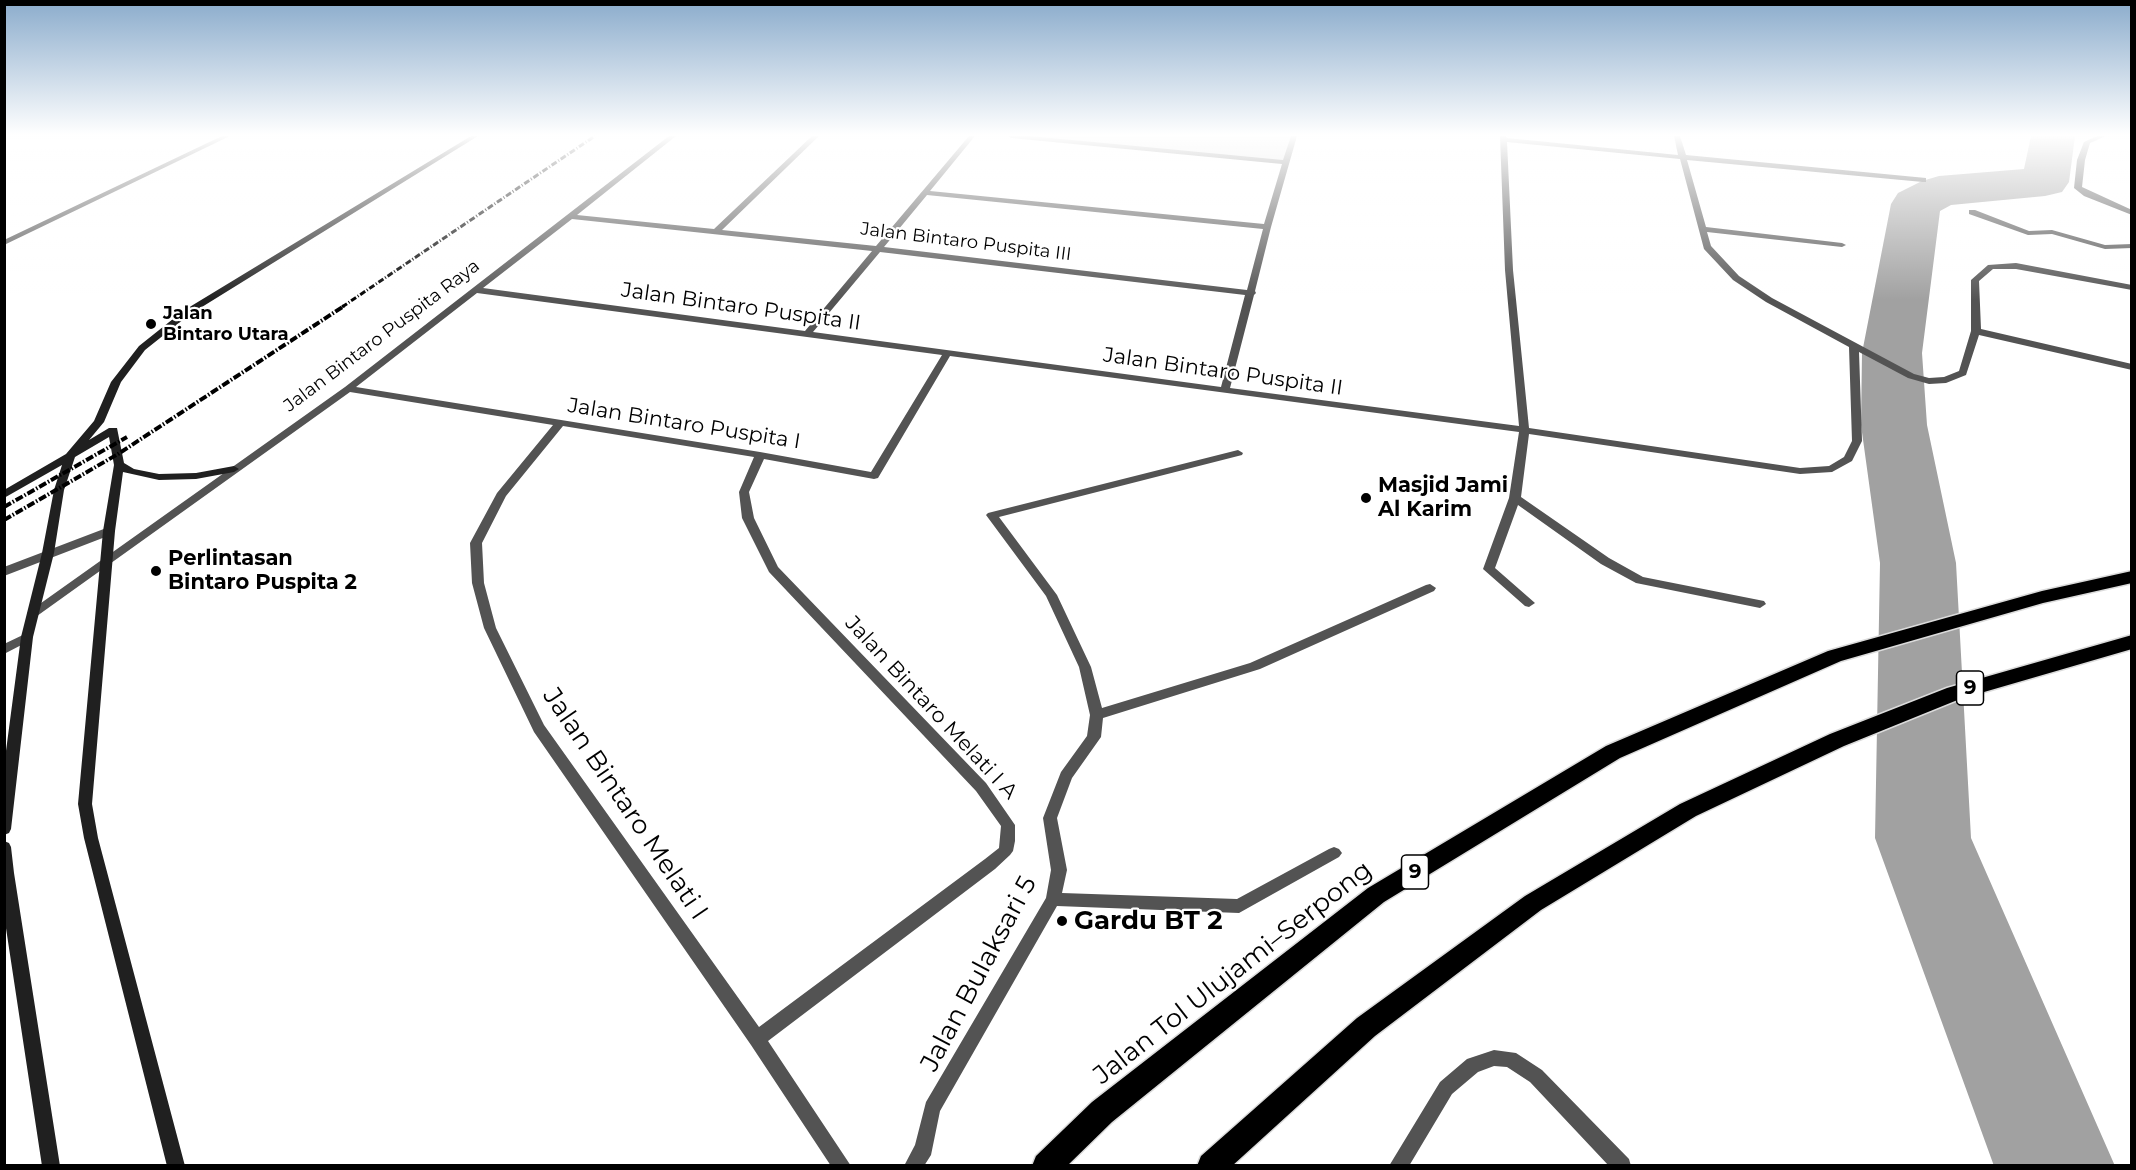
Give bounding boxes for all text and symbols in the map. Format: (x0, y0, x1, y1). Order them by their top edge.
street label: Jalan Bintaro Puspita III (859, 218, 1073, 266)
street label: Jalan Bintaro Puspita Raya (280, 255, 484, 417)
street label: Jalan Bintaro Puspita II (620, 278, 862, 336)
place label: Jalan Bintaro Utara (163, 303, 289, 346)
marker: Jalan Bintaro Utara (144, 317, 158, 331)
street label: Jalan Bintaro Puspita II (1102, 343, 1344, 401)
street label: Jalan Bintaro Puspita I (566, 393, 802, 455)
place label: Masjid Jami Al Karim (1378, 473, 1508, 523)
marker: Masjid Jami Al Karim (1359, 491, 1373, 505)
place label: Perlintasan Bintaro Puspita 2 (168, 546, 357, 596)
marker: Perlintasan Bintaro Puspita 2 (149, 564, 163, 578)
street label: Jalan Bintaro Melati I A (840, 611, 1022, 805)
road number: 9 (1956, 671, 1984, 705)
street label: Jalan Bintaro Melati I (536, 682, 714, 926)
street label: Jalan Tol Ulujami–Serpong (1088, 855, 1378, 1091)
road number: 9 (1402, 855, 1428, 889)
street label: Jalan Bulaksari 5 (914, 871, 1044, 1077)
place label: Gardu BT 2 (1074, 905, 1223, 937)
marker: Gardu BT 2 (1055, 914, 1069, 928)

